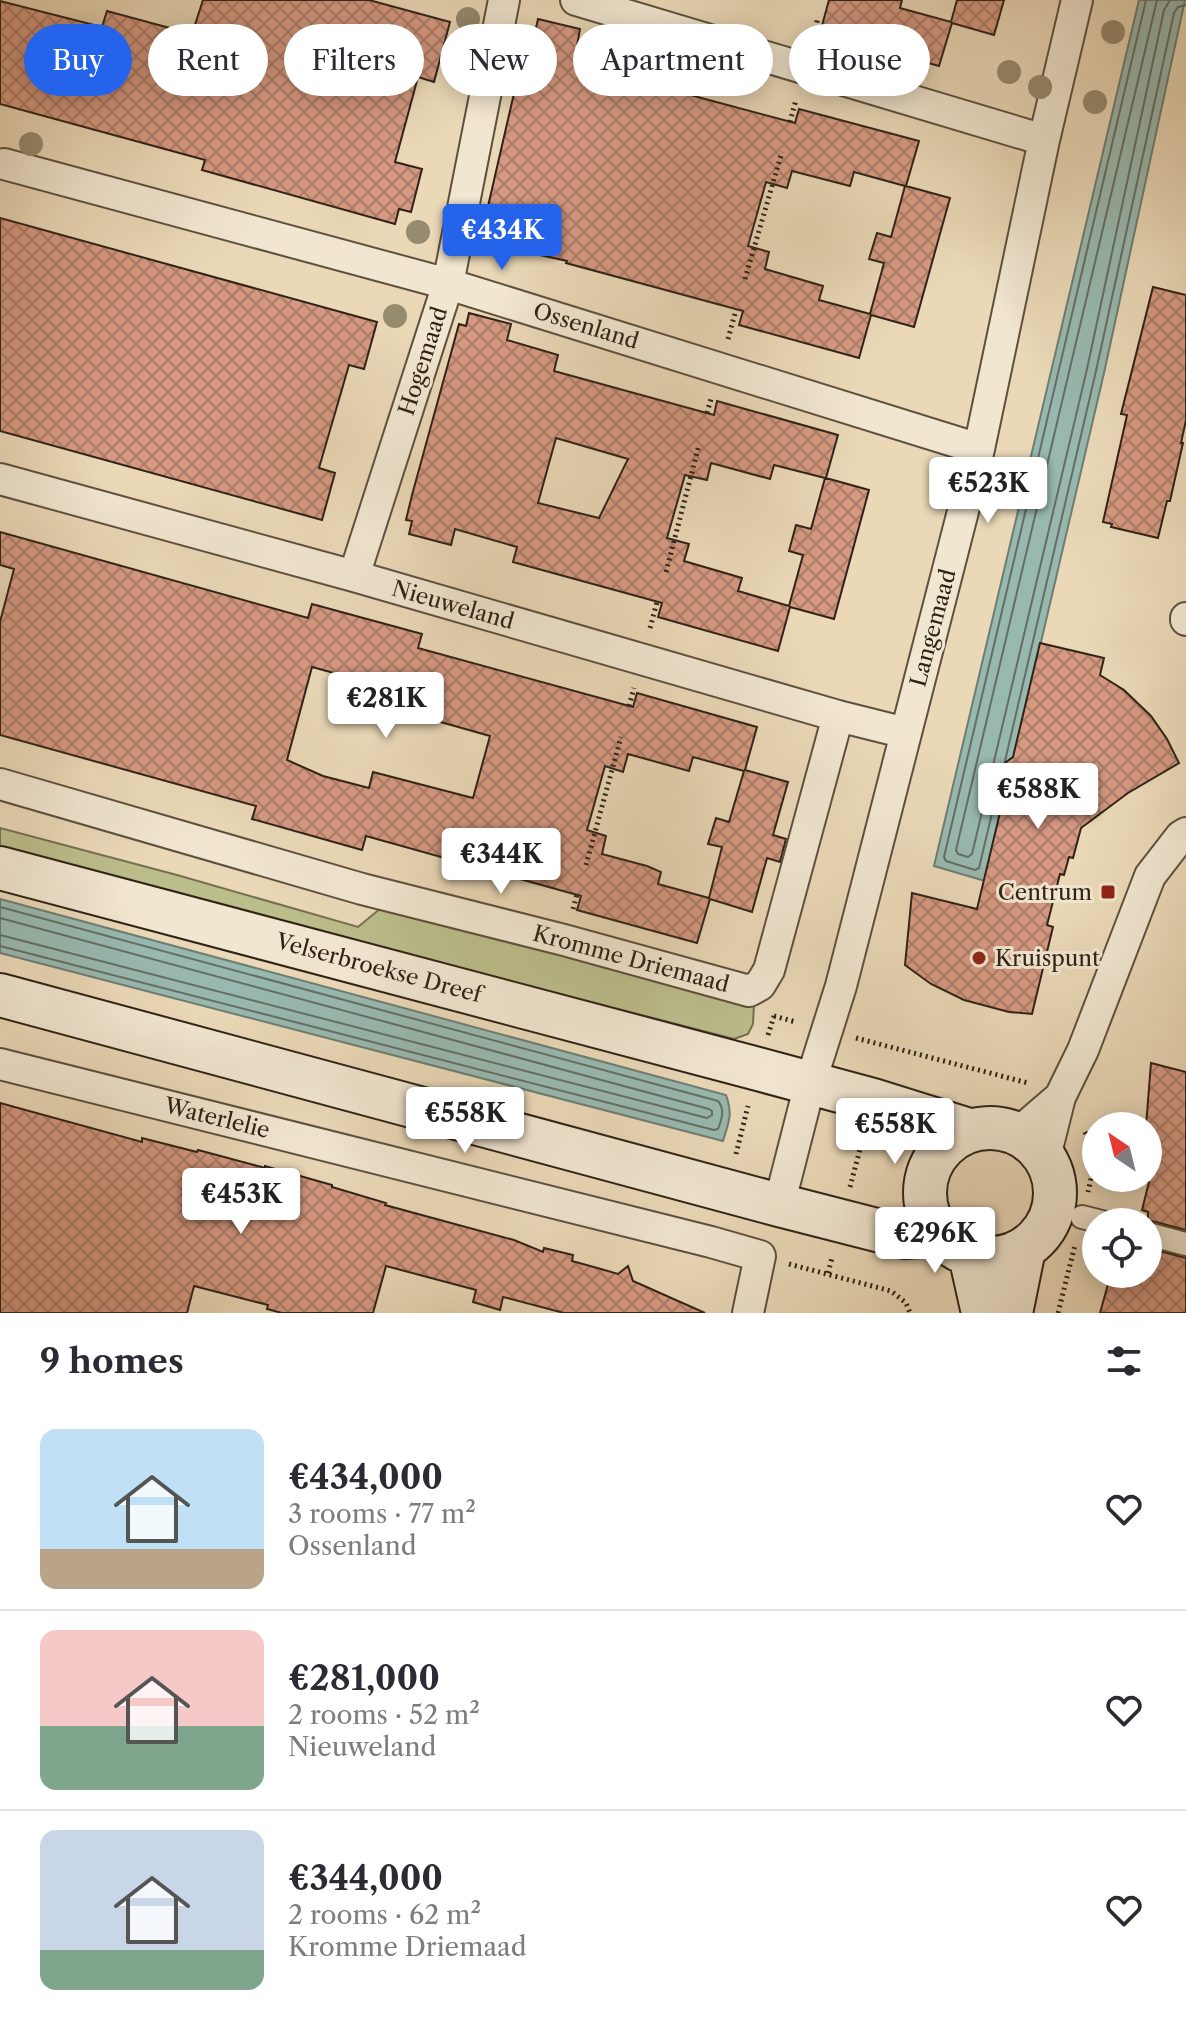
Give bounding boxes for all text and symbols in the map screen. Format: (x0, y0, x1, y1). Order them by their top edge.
chip: Buy (24, 24, 132, 96)
chip: Rent (148, 24, 268, 96)
chip: Filters (284, 24, 424, 96)
chip: New (440, 24, 557, 96)
chip: Apartment (573, 24, 773, 96)
chip: House (789, 24, 930, 96)
pin: €434K (446, 204, 558, 272)
text: €434K (461, 214, 543, 246)
street label: Ossenland (530, 297, 642, 355)
street label: Hogemaad (393, 303, 453, 419)
pin: €523K (932, 457, 1044, 525)
text: €523K (947, 467, 1029, 499)
street label: Langemaad (904, 566, 962, 690)
street label: Nieuweland (389, 575, 517, 635)
pin: €281K (330, 672, 442, 740)
text: €281K (346, 682, 426, 714)
pin: €588K (982, 763, 1094, 831)
text: €588K (996, 773, 1080, 805)
pin: €344K (445, 828, 557, 896)
text: €344K (460, 838, 542, 870)
place label: Centrum (998, 879, 1093, 906)
marker: Centrum (1099, 883, 1117, 901)
street label: Kromme Driemaad (530, 920, 732, 998)
street label: Velserbroekse Dreef (272, 927, 488, 1009)
place label: Kruispunt (995, 945, 1100, 972)
marker: Kruispunt (970, 949, 988, 967)
pin: €558K (409, 1087, 521, 1155)
street label: Waterlelie (161, 1092, 272, 1144)
text: €558K (424, 1097, 506, 1129)
pin: €558K (839, 1098, 951, 1166)
text: €558K (854, 1108, 936, 1140)
north arrow (1082, 1112, 1162, 1192)
map controls (1082, 1112, 1162, 1288)
pin: €453K (185, 1168, 297, 1236)
text: €453K (200, 1178, 282, 1210)
pin: €296K (879, 1207, 991, 1275)
button: locate (1082, 1208, 1162, 1288)
text: €296K (893, 1217, 977, 1249)
icon: filters (1102, 1339, 1146, 1383)
text: 9 homes (40, 1340, 184, 1382)
text: €434,000 (288, 1456, 443, 1498)
icon: home (104, 1461, 200, 1557)
icon: heart (1102, 1487, 1146, 1531)
text: 3 rooms · 77 m² (288, 1498, 476, 1530)
text: Ossenland (288, 1530, 417, 1562)
text: €281,000 (288, 1657, 440, 1699)
icon: home (104, 1662, 200, 1758)
icon: heart (1102, 1688, 1146, 1732)
text: 2 rooms · 52 m² (288, 1699, 480, 1731)
text: Nieuweland (288, 1731, 436, 1763)
text: €344,000 (288, 1857, 443, 1899)
icon: home (104, 1862, 200, 1958)
icon: heart (1102, 1888, 1146, 1932)
text: 2 rooms · 62 m² (288, 1899, 481, 1931)
text: Kromme Driemaad (288, 1931, 527, 1963)

